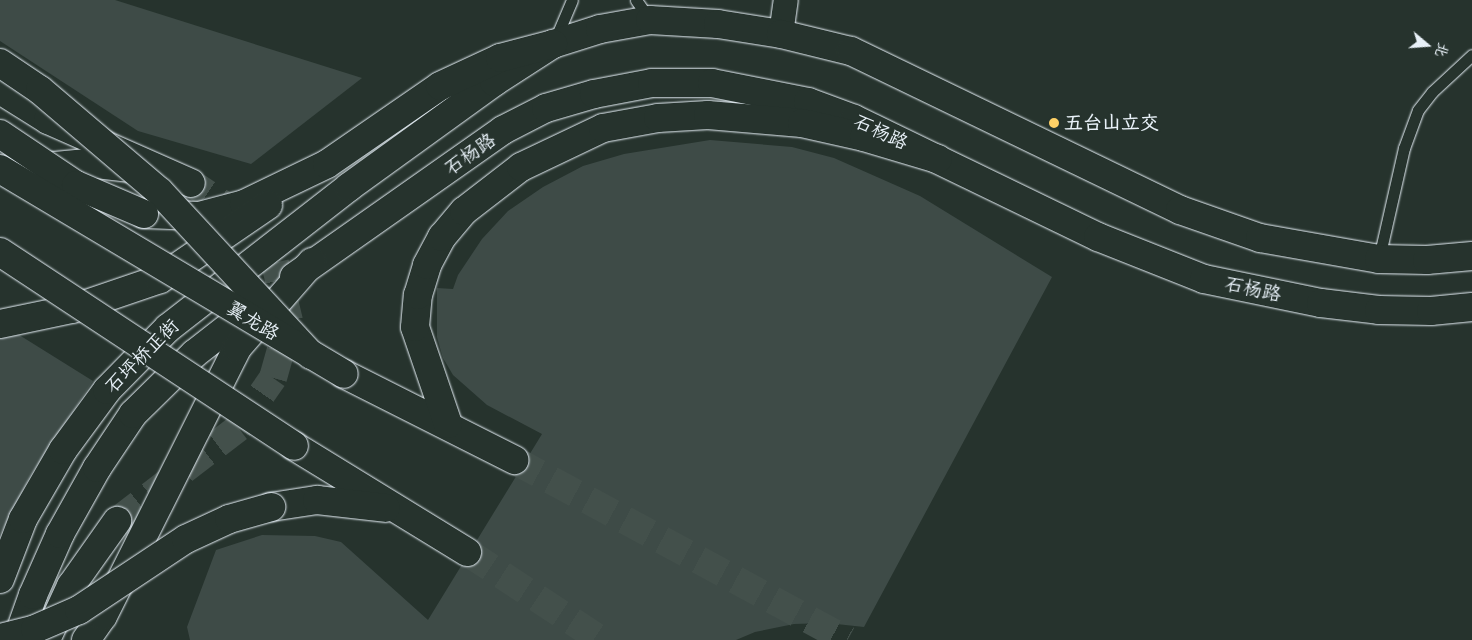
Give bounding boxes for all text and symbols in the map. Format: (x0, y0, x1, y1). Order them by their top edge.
north arrow (1402, 20, 1452, 70)
text: 北 (1431, 41, 1452, 59)
street label: 石杨路 (850, 110, 912, 154)
place label: 五台山立交 (1064, 112, 1159, 134)
marker: 五台山立交 (1048, 117, 1060, 129)
street label: 石杨路 (440, 128, 500, 180)
street label: 石杨路 (1223, 272, 1283, 306)
street label: 翼龙路 (223, 297, 283, 345)
street label: 石坪桥正街 (100, 314, 184, 398)

